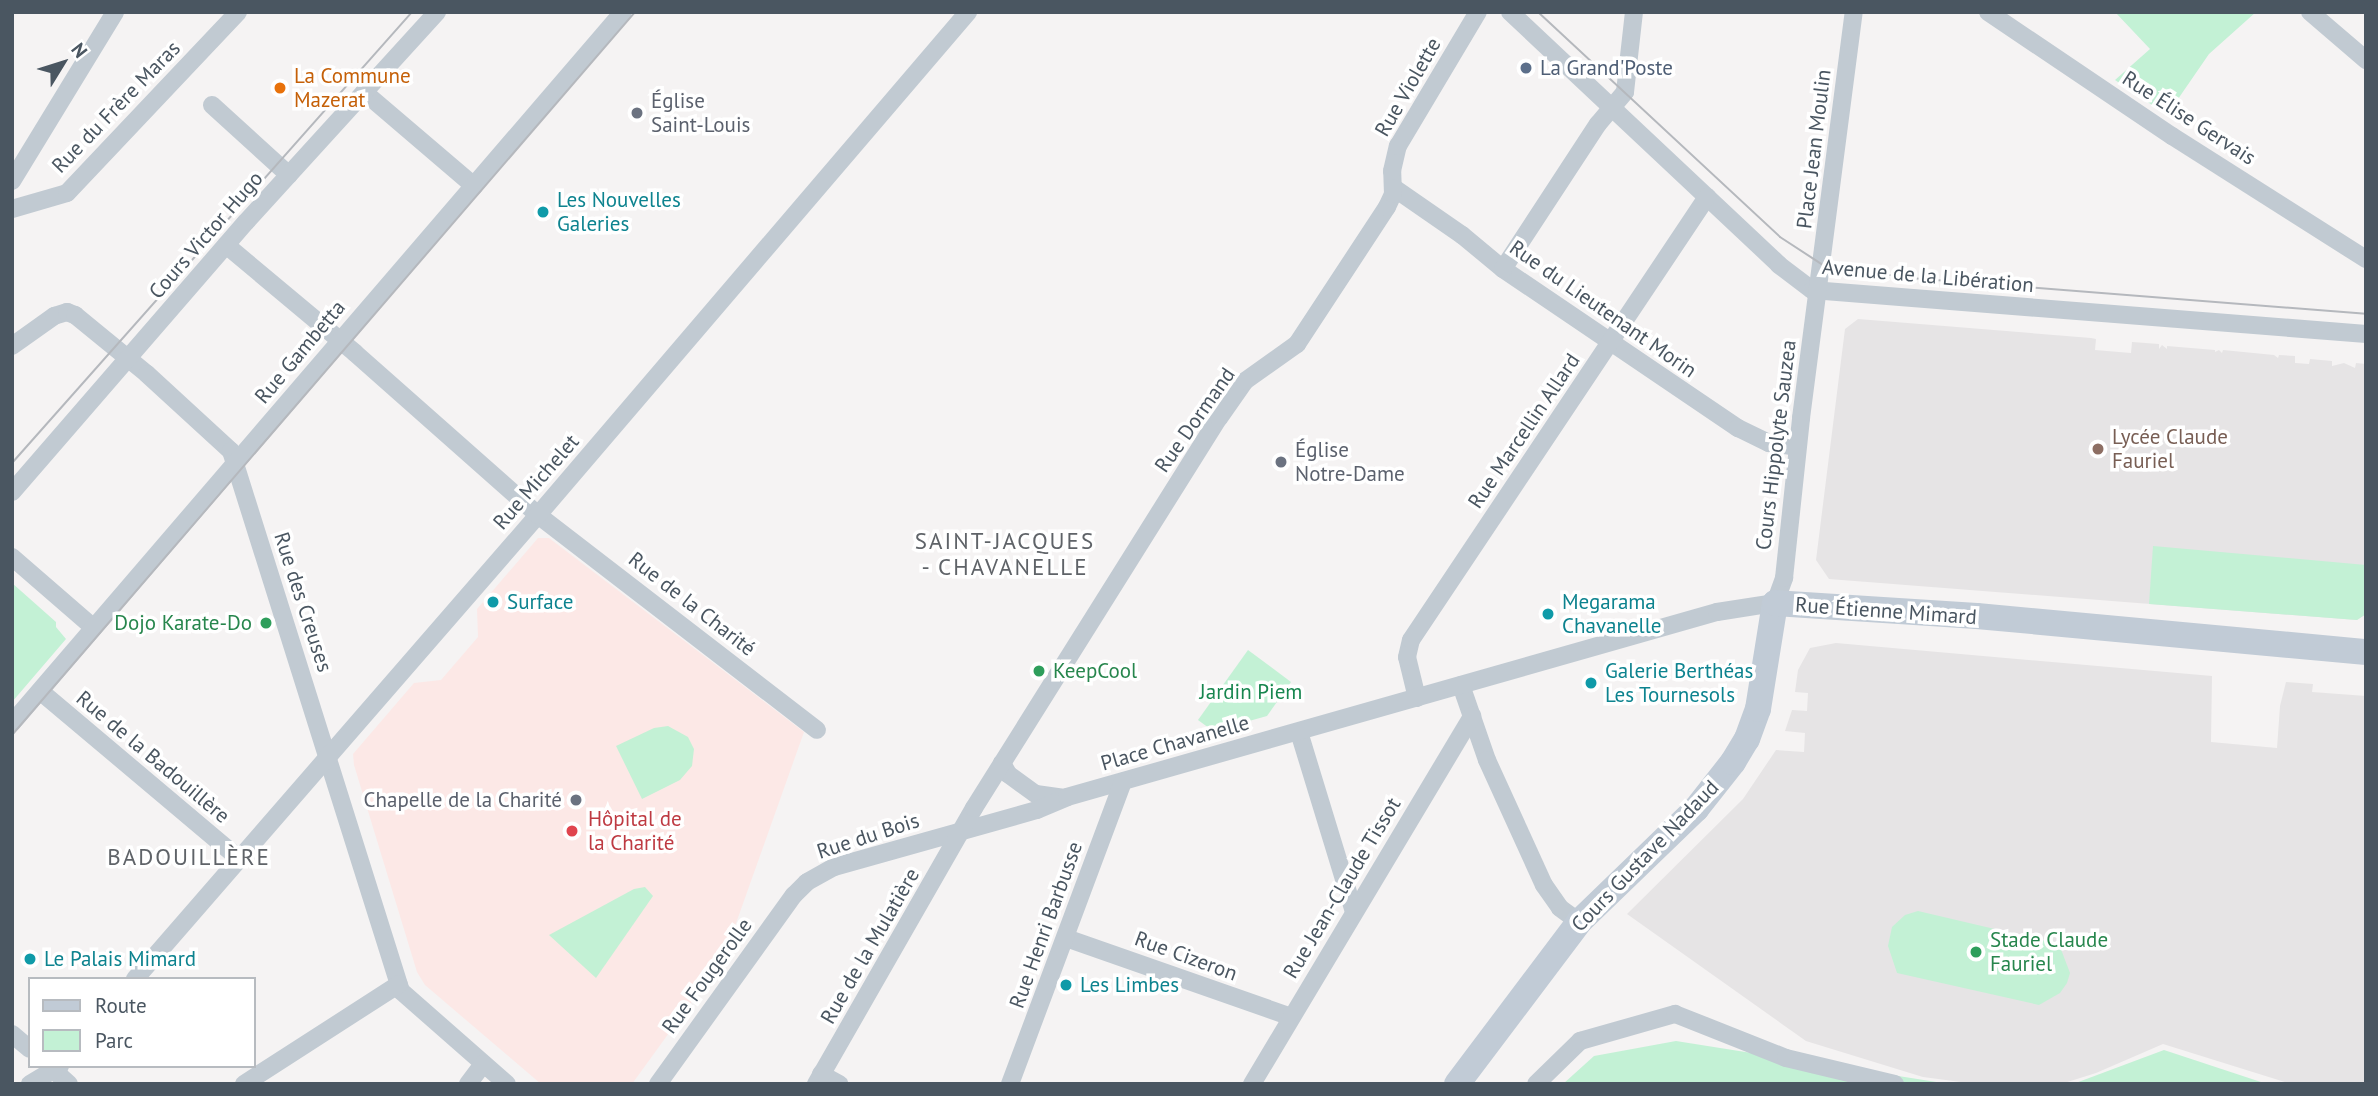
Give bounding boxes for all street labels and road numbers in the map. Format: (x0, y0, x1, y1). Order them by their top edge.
street label: Rue Violette (1370, 33, 1446, 141)
street label: Rue du Frère Maras (47, 36, 185, 178)
street label: Rue Élise Gervais (2118, 66, 2260, 170)
street label: Place Jean Moulin (1792, 68, 1836, 230)
street label: Cours Victor Hugo (144, 166, 268, 304)
street label: Rue du Lieutenant Morin (1505, 235, 1701, 383)
street label: Avenue de la Libération (1821, 254, 2035, 298)
street label: Rue Gambetta (250, 295, 350, 409)
street label: Cours Hippolyte Sauzea (1751, 339, 1801, 551)
street label: Rue Marcellin Allard (1463, 348, 1585, 514)
street label: Rue Dormand (1150, 363, 1240, 477)
street label: Rue Michelet (488, 429, 584, 535)
street label: Rue des Creuses (269, 529, 337, 675)
street label: Rue de la Charité (624, 547, 760, 661)
street label: Rue Étienne Mimard (1794, 592, 1978, 630)
street label: Rue de la Badouillère (71, 685, 235, 829)
street label: Place Chavanelle (1098, 710, 1252, 776)
street label: Cours Gustave Nadaud (1566, 775, 1724, 937)
street label: Rue Jean-Claude Tissot (1278, 793, 1406, 983)
street label: Rue du Bois (814, 808, 922, 864)
street label: Rue Henri Barbusse (1004, 838, 1088, 1012)
street label: Rue de la Mulatière (815, 864, 925, 1028)
street label: Rue Fougerolle (657, 913, 757, 1039)
street label: Rue Cizeron (1131, 926, 1241, 986)

